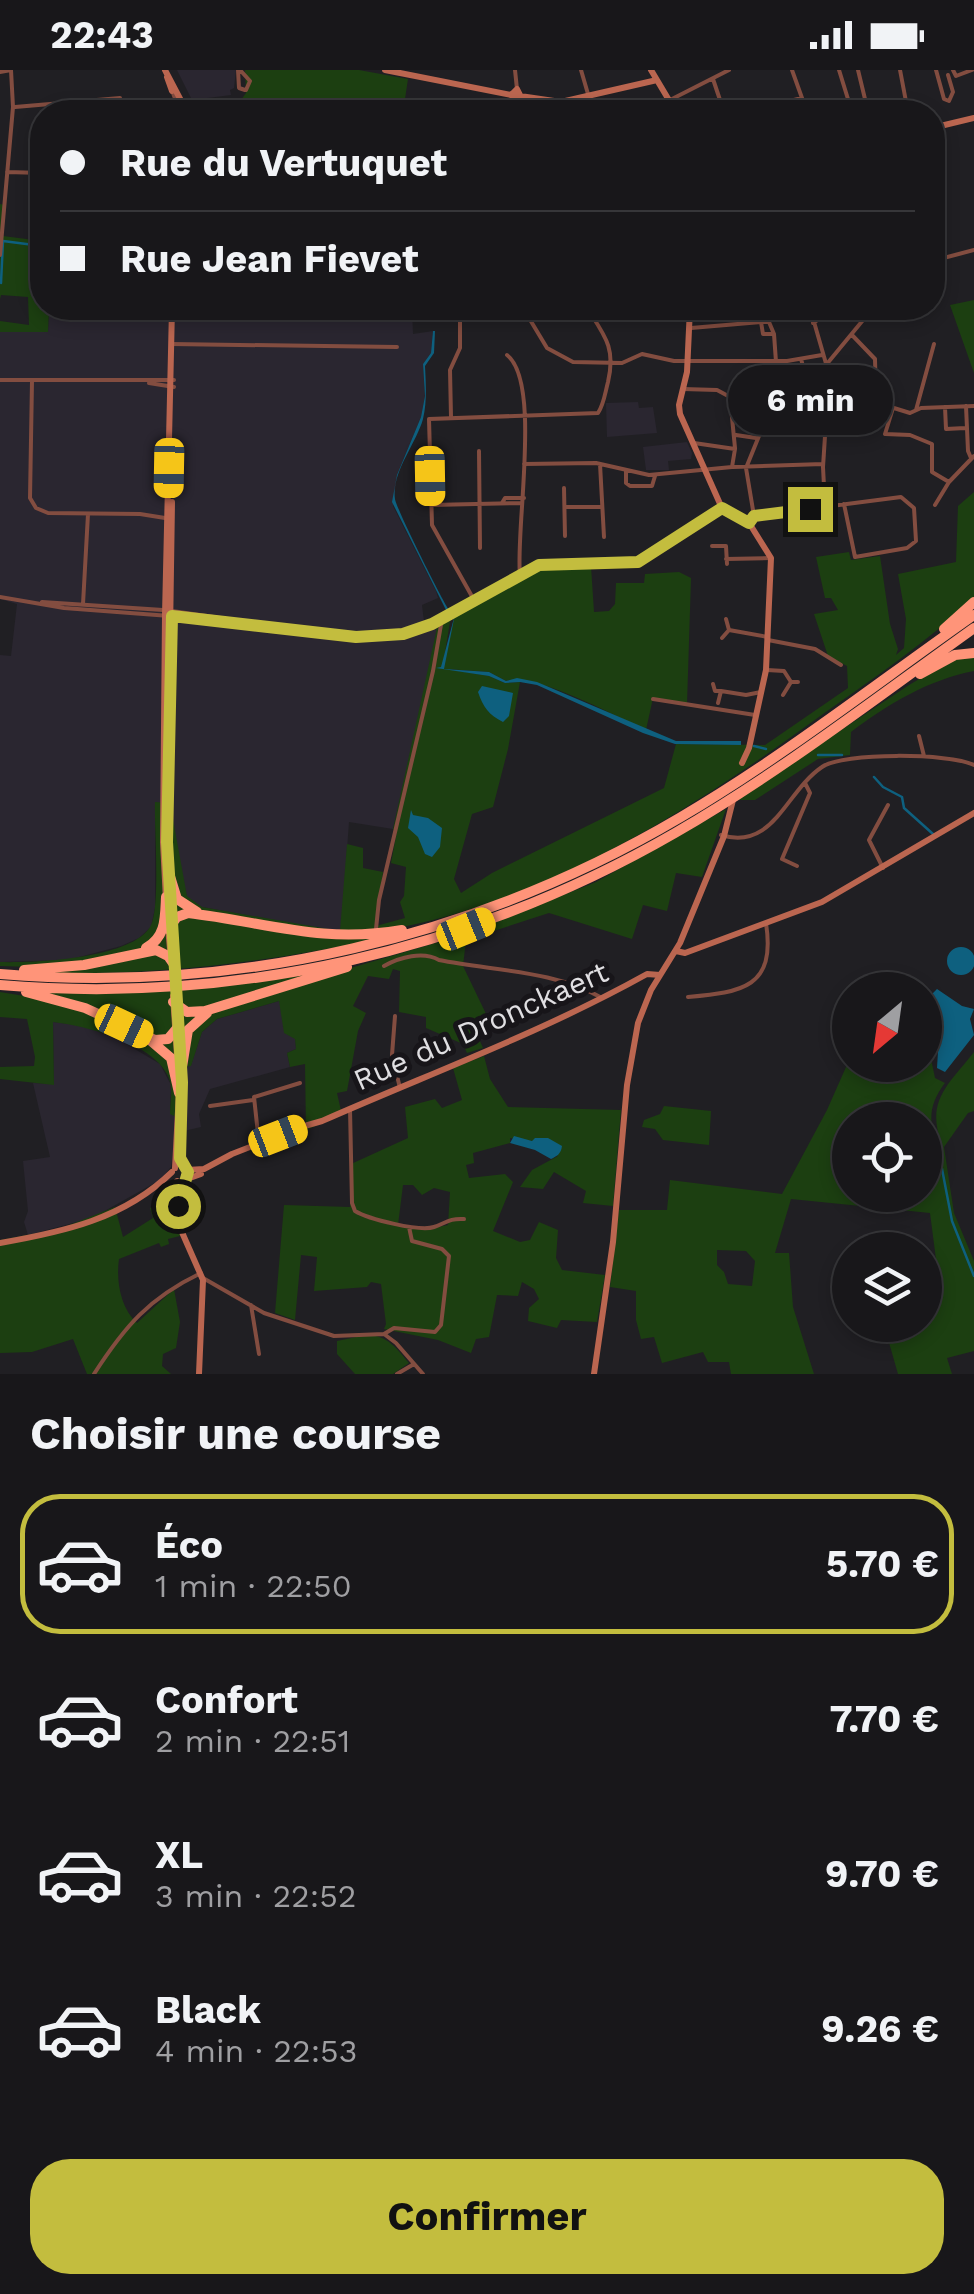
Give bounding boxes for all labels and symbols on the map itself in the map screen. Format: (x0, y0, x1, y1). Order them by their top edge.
callout: 6 min (728, 364, 892, 434)
car (153, 438, 185, 498)
car (414, 446, 446, 506)
route end (788, 487, 833, 532)
car (433, 904, 499, 954)
street label: Rue du Dronckaert (348, 954, 614, 1097)
north arrow (832, 972, 942, 1082)
car (90, 1000, 158, 1052)
car (245, 1111, 311, 1161)
route start (156, 1184, 201, 1229)

